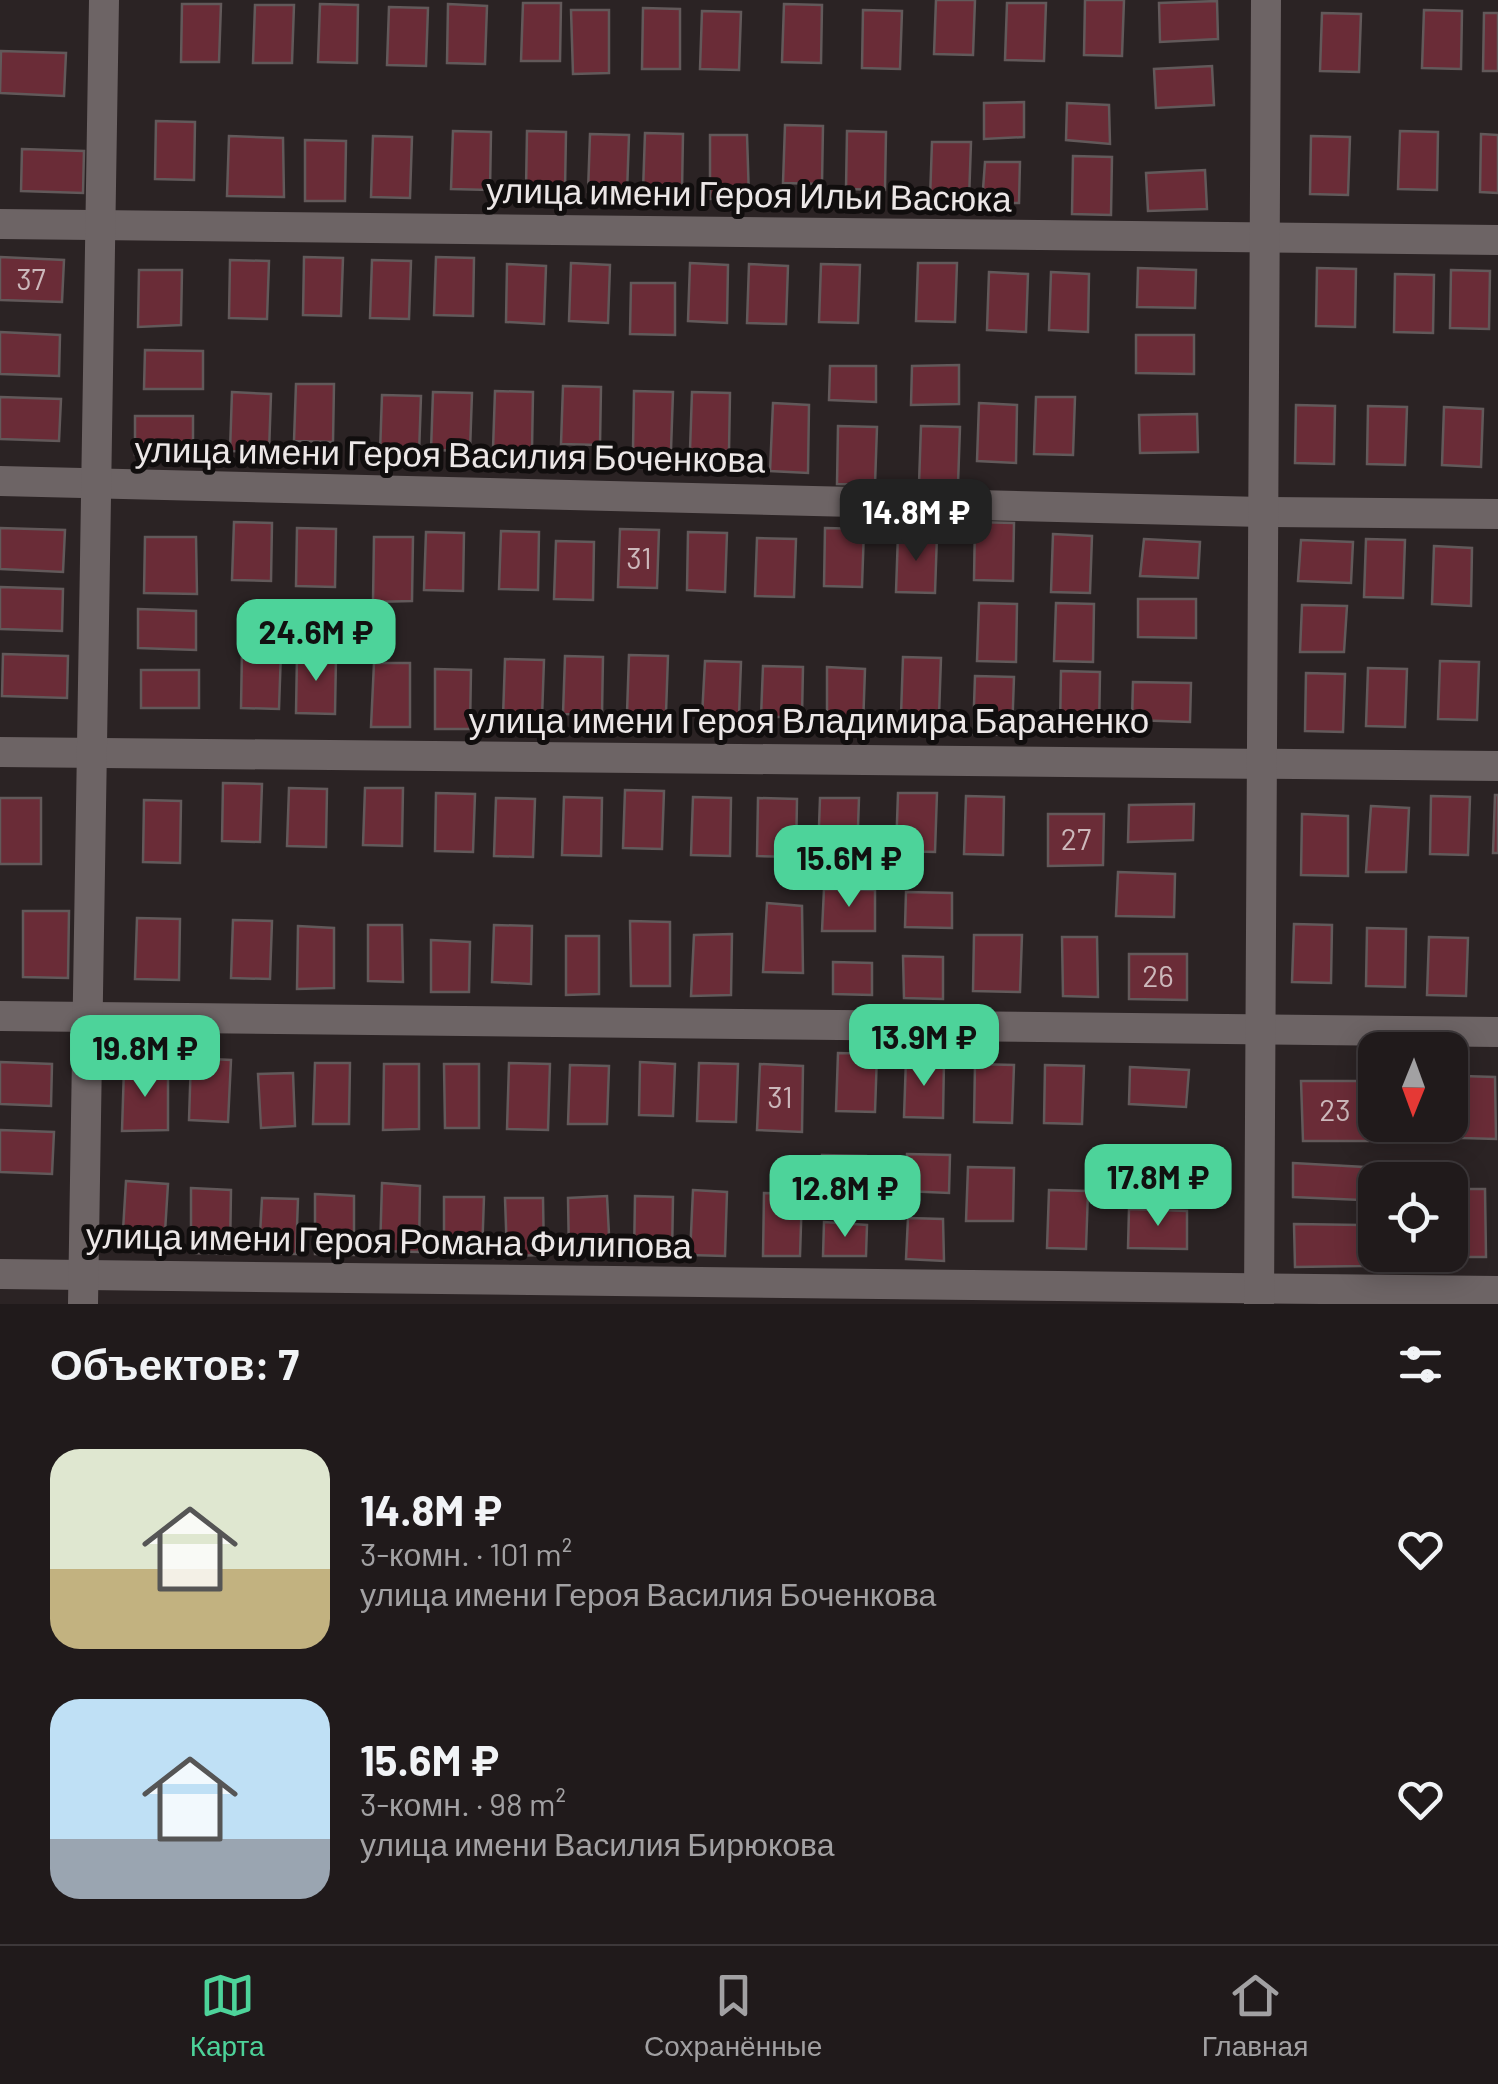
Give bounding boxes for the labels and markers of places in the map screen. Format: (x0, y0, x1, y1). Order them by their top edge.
pin: 14.8M ₽ (824, 479, 1008, 564)
pin: 24.6M ₽ (224, 599, 408, 684)
pin: 15.6M ₽ (757, 825, 941, 910)
pin: 13.9M ₽ (832, 1004, 1016, 1089)
pin: 19.8M ₽ (53, 1015, 237, 1100)
pin: 17.8M ₽ (1066, 1144, 1250, 1229)
pin: 12.8M ₽ (753, 1155, 937, 1240)

